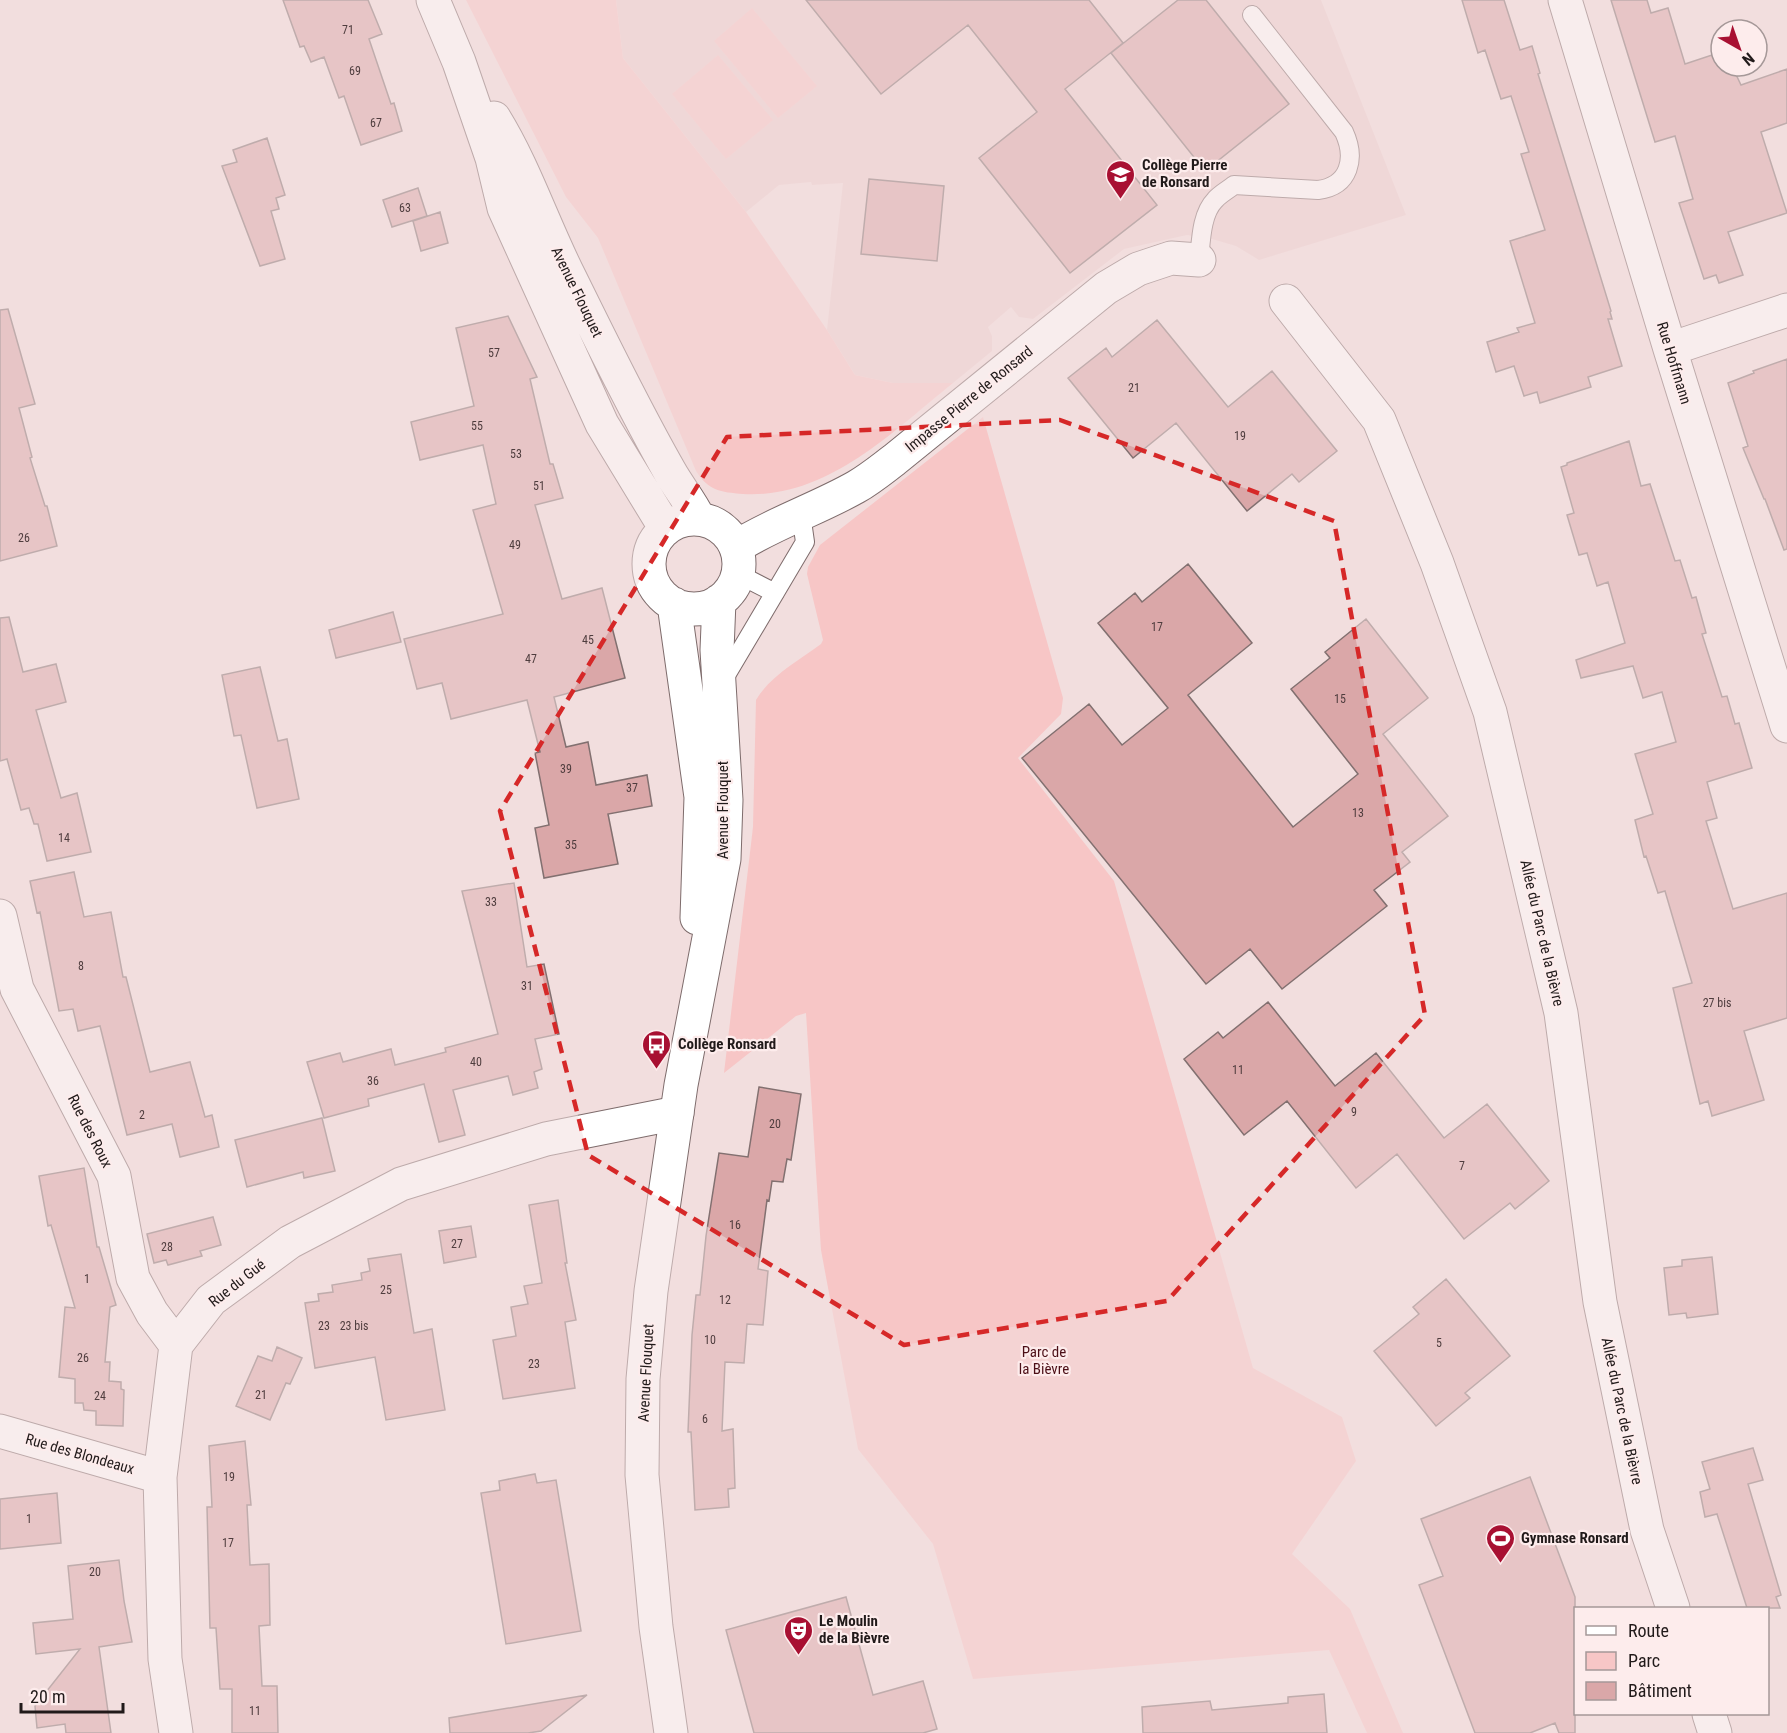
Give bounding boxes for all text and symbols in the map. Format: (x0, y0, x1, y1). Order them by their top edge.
north arrow (1709, 18, 1769, 78)
house number: 71 (342, 23, 354, 37)
text: N (1738, 49, 1758, 70)
house number: 69 (349, 64, 361, 78)
house number: 67 (370, 116, 382, 130)
place label: Collège Pierre de Ronsard (1142, 156, 1227, 191)
school or university icon: Collège Pierre de Ronsard (1105, 158, 1137, 200)
house number: 63 (399, 201, 411, 215)
street label: Avenue Flouquet (547, 244, 607, 340)
street label: Rue Hoffmann (1653, 320, 1695, 406)
street label: Impasse Pierre de Ronsard (902, 342, 1036, 456)
house number: 57 (488, 346, 500, 360)
house number: 21 (1128, 381, 1140, 395)
house number: 55 (471, 419, 483, 433)
house number: 19 (1234, 429, 1246, 443)
house number: 53 (510, 447, 522, 461)
house number: 51 (533, 479, 545, 493)
house number: 26 (18, 531, 30, 545)
house number: 49 (509, 538, 521, 552)
house number: 17 (1151, 620, 1163, 634)
house number: 45 (582, 633, 594, 647)
house number: 47 (525, 652, 537, 666)
house number: 15 (1334, 692, 1346, 706)
street label: Avenue Flouquet (714, 761, 732, 859)
house number: 39 (560, 762, 572, 776)
house number: 37 (626, 781, 638, 795)
house number: 13 (1352, 806, 1364, 820)
house number: 14 (58, 831, 70, 845)
house number: 35 (565, 838, 577, 852)
street label: Allée du Parc de la Bièvre (1516, 858, 1568, 1008)
house number: 33 (485, 895, 497, 909)
house number: 8 (78, 959, 84, 973)
house number: 31 (521, 979, 533, 993)
house number: 27 bis (1703, 996, 1731, 1010)
bus stop icon: Collège Ronsard (641, 1028, 673, 1070)
place label: Collège Ronsard (678, 1035, 776, 1053)
house number: 40 (470, 1055, 482, 1069)
house number: 11 (1232, 1063, 1244, 1077)
house number: 36 (367, 1074, 379, 1088)
street label: Rue des Roux (64, 1091, 116, 1171)
house number: 9 (1351, 1105, 1357, 1119)
house number: 2 (139, 1108, 145, 1122)
house number: 20 (769, 1117, 781, 1131)
house number: 7 (1459, 1159, 1465, 1173)
house number: 16 (729, 1218, 741, 1232)
house number: 27 (451, 1237, 463, 1251)
house number: 28 (161, 1240, 173, 1254)
street label: Rue du Gué (205, 1255, 269, 1311)
house number: 1 (84, 1272, 90, 1286)
house number: 25 (380, 1283, 392, 1297)
house number: 12 (719, 1293, 731, 1307)
house number: 23 (318, 1319, 330, 1333)
house number: 23 bis (340, 1319, 368, 1333)
street label: Avenue Flouquet (634, 1323, 658, 1423)
house number: 10 (704, 1333, 716, 1347)
house number: 5 (1436, 1336, 1442, 1350)
street label: Allée du Parc de la Bièvre (1598, 1336, 1646, 1486)
park label: Parc de la Bièvre (1019, 1343, 1069, 1378)
house number: 26 (77, 1351, 89, 1365)
house number: 23 (528, 1357, 540, 1371)
house number: 21 (255, 1388, 267, 1402)
house number: 24 (94, 1389, 106, 1403)
house number: 6 (702, 1412, 708, 1426)
street label: Rue des Blondeaux (24, 1430, 137, 1478)
house number: 19 (223, 1470, 235, 1484)
house number: 1 (26, 1512, 32, 1526)
sports icon: Gymnase Ronsard (1484, 1522, 1516, 1564)
place label: Gymnase Ronsard (1521, 1529, 1629, 1547)
house number: 17 (222, 1536, 234, 1550)
house number: 20 (89, 1565, 101, 1579)
legend (1574, 1607, 1769, 1715)
place label: Le Moulin de la Bièvre (819, 1612, 889, 1647)
theatre icon: Le Moulin de la Bièvre (782, 1614, 814, 1656)
text: Route (1628, 1620, 1669, 1641)
text: Parc (1628, 1650, 1660, 1671)
scale bar (21, 1676, 123, 1714)
text: Bâtiment (1628, 1680, 1692, 1701)
text: 20 m (30, 1686, 65, 1707)
house number: 11 (249, 1704, 261, 1718)

